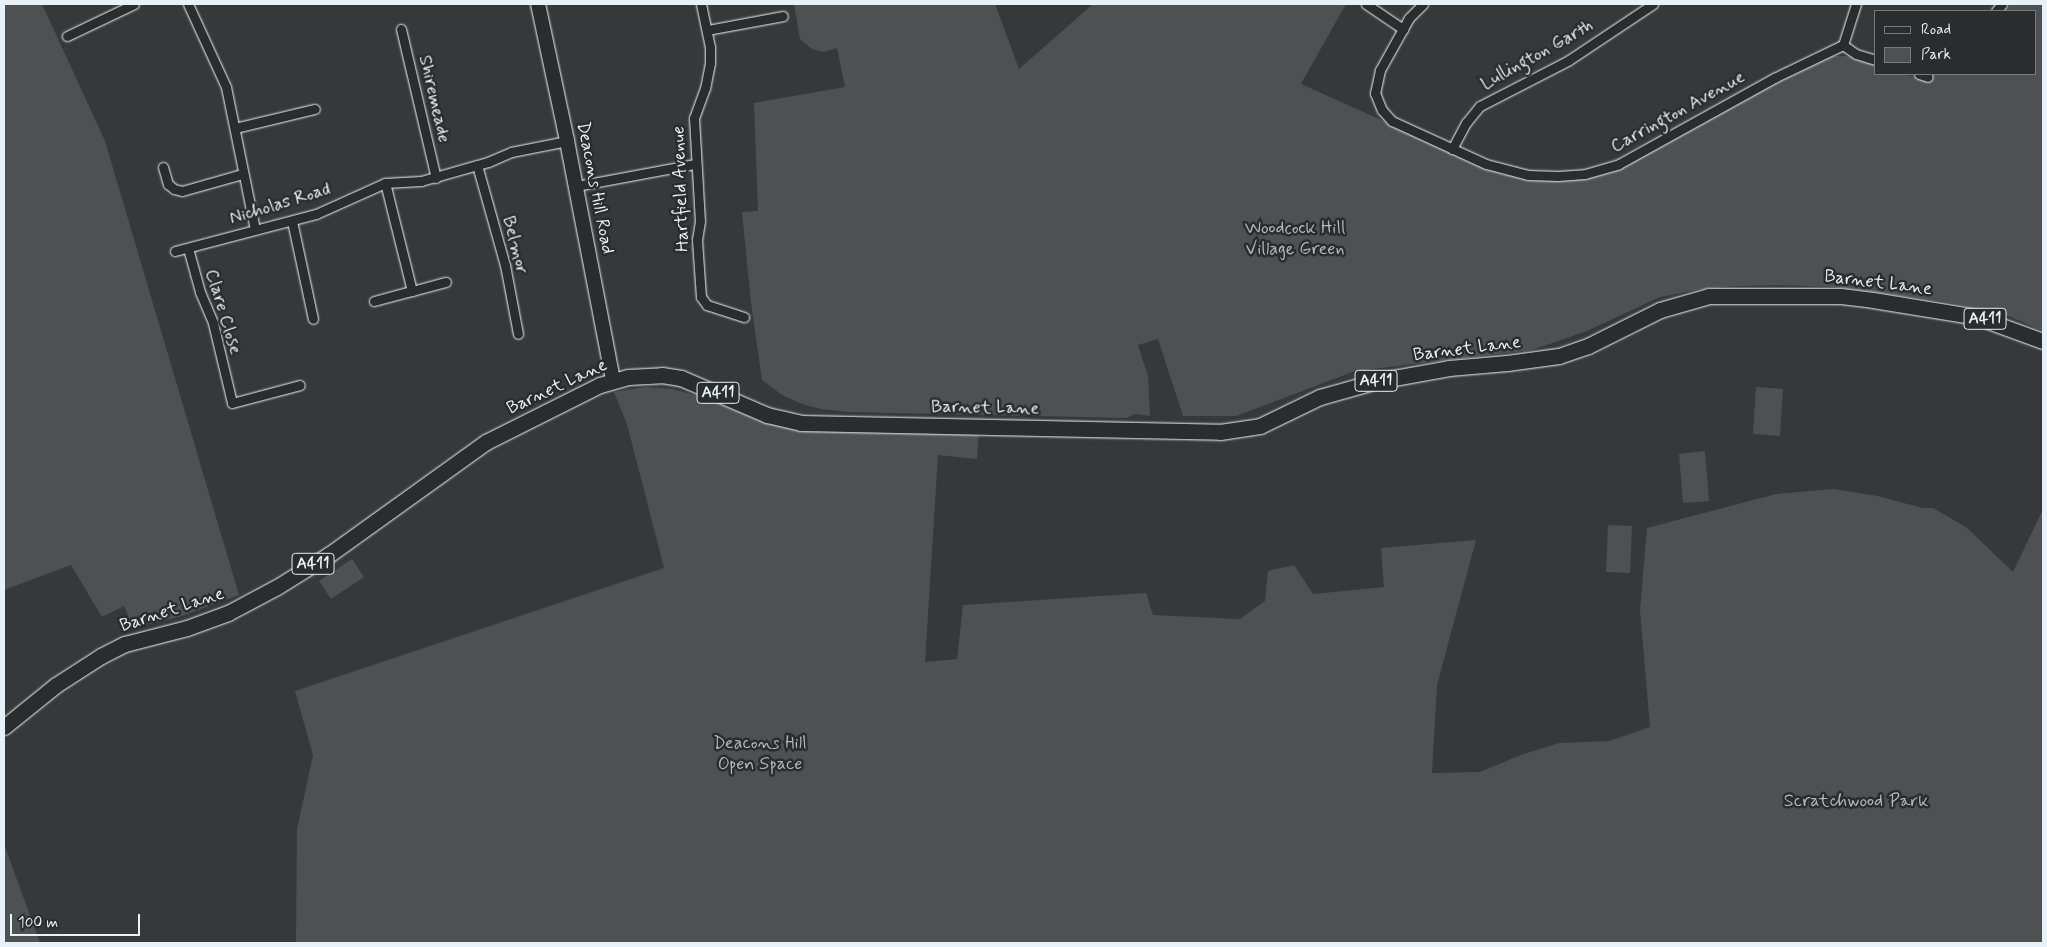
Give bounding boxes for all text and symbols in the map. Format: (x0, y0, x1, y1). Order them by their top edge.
legend (1874, 10, 2037, 75)
street label: Lullington Garth (1478, 16, 1596, 94)
text: Road (1921, 20, 1951, 40)
text: Park (1921, 45, 1951, 65)
street label: Shiremeade (413, 53, 455, 145)
street label: Carrington Avenue (1610, 68, 1746, 156)
street label: Deacons Hill Road (571, 119, 619, 257)
street label: Hartfield Avenue (668, 124, 694, 254)
street label: Nicholas Road (227, 179, 333, 229)
street label: Belmor (497, 214, 533, 276)
park label: Woodcock Hill Village Green (1244, 218, 1346, 260)
street label: Barnet Lane (1825, 266, 1931, 300)
street label: Clare Close (200, 267, 246, 357)
road number: A411 (1962, 306, 2008, 332)
street label: Barnet Lane (1414, 332, 1520, 366)
street label: Barnet Lane (505, 355, 609, 419)
road number: A411 (1354, 368, 1398, 394)
road number: A411 (696, 379, 740, 406)
street label: Barnet Lane (933, 396, 1037, 420)
road number: A411 (290, 550, 336, 578)
street label: Barnet Lane (119, 584, 225, 636)
park label: Deacons Hill Open Space (712, 733, 808, 776)
park label: Scratchwood Park (1786, 790, 1926, 812)
scale bar (12, 904, 142, 936)
text: 100 m (18, 913, 58, 933)

